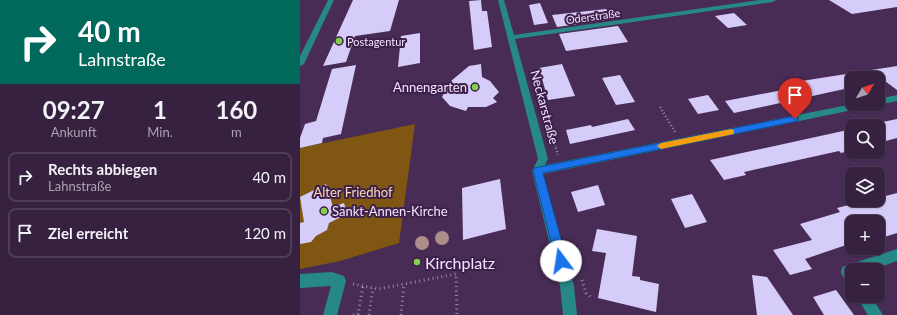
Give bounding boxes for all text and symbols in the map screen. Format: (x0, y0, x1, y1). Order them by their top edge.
street label: Oderstraße (565, 6, 621, 26)
text: 40 m (78, 14, 141, 48)
icon: right (12, 16, 64, 68)
place label: Postagentur (347, 35, 405, 48)
marker: Postagentur (334, 36, 344, 46)
text: Lahnstraße (78, 48, 166, 70)
street label: Neckarstraße (527, 68, 563, 146)
north arrow (845, 71, 885, 111)
map controls (845, 71, 885, 303)
pin (778, 78, 812, 119)
place label: Annengarten (393, 79, 467, 95)
marker: Annengarten (470, 82, 480, 92)
icon: arrive (784, 84, 806, 106)
text: 09:27 (43, 95, 105, 124)
text: 1 (153, 95, 167, 124)
text: 160 (216, 95, 257, 124)
button: search (845, 119, 885, 159)
text: Ankunft (51, 124, 97, 140)
text: Min. (147, 124, 173, 140)
text: m (231, 124, 242, 140)
text: Rechts abbiegen (48, 160, 157, 178)
icon: right (14, 166, 36, 188)
button: layers (845, 167, 885, 207)
text: 40 m (252, 168, 286, 186)
text: Lahnstraße (48, 178, 111, 194)
park label: Alter Friedhof (314, 184, 393, 200)
place label: Sankt-Annen-Kirche (332, 203, 448, 219)
marker: Sankt-Annen-Kirche (319, 206, 329, 216)
button: + (845, 215, 885, 255)
icon: arrive (14, 222, 36, 244)
text: Ziel erreicht (48, 224, 128, 242)
text: 120 m (244, 224, 286, 242)
position arrow (540, 240, 582, 282)
place label: Kirchplatz (425, 253, 495, 272)
marker: Kirchplatz (412, 257, 422, 267)
button: − (845, 263, 885, 303)

